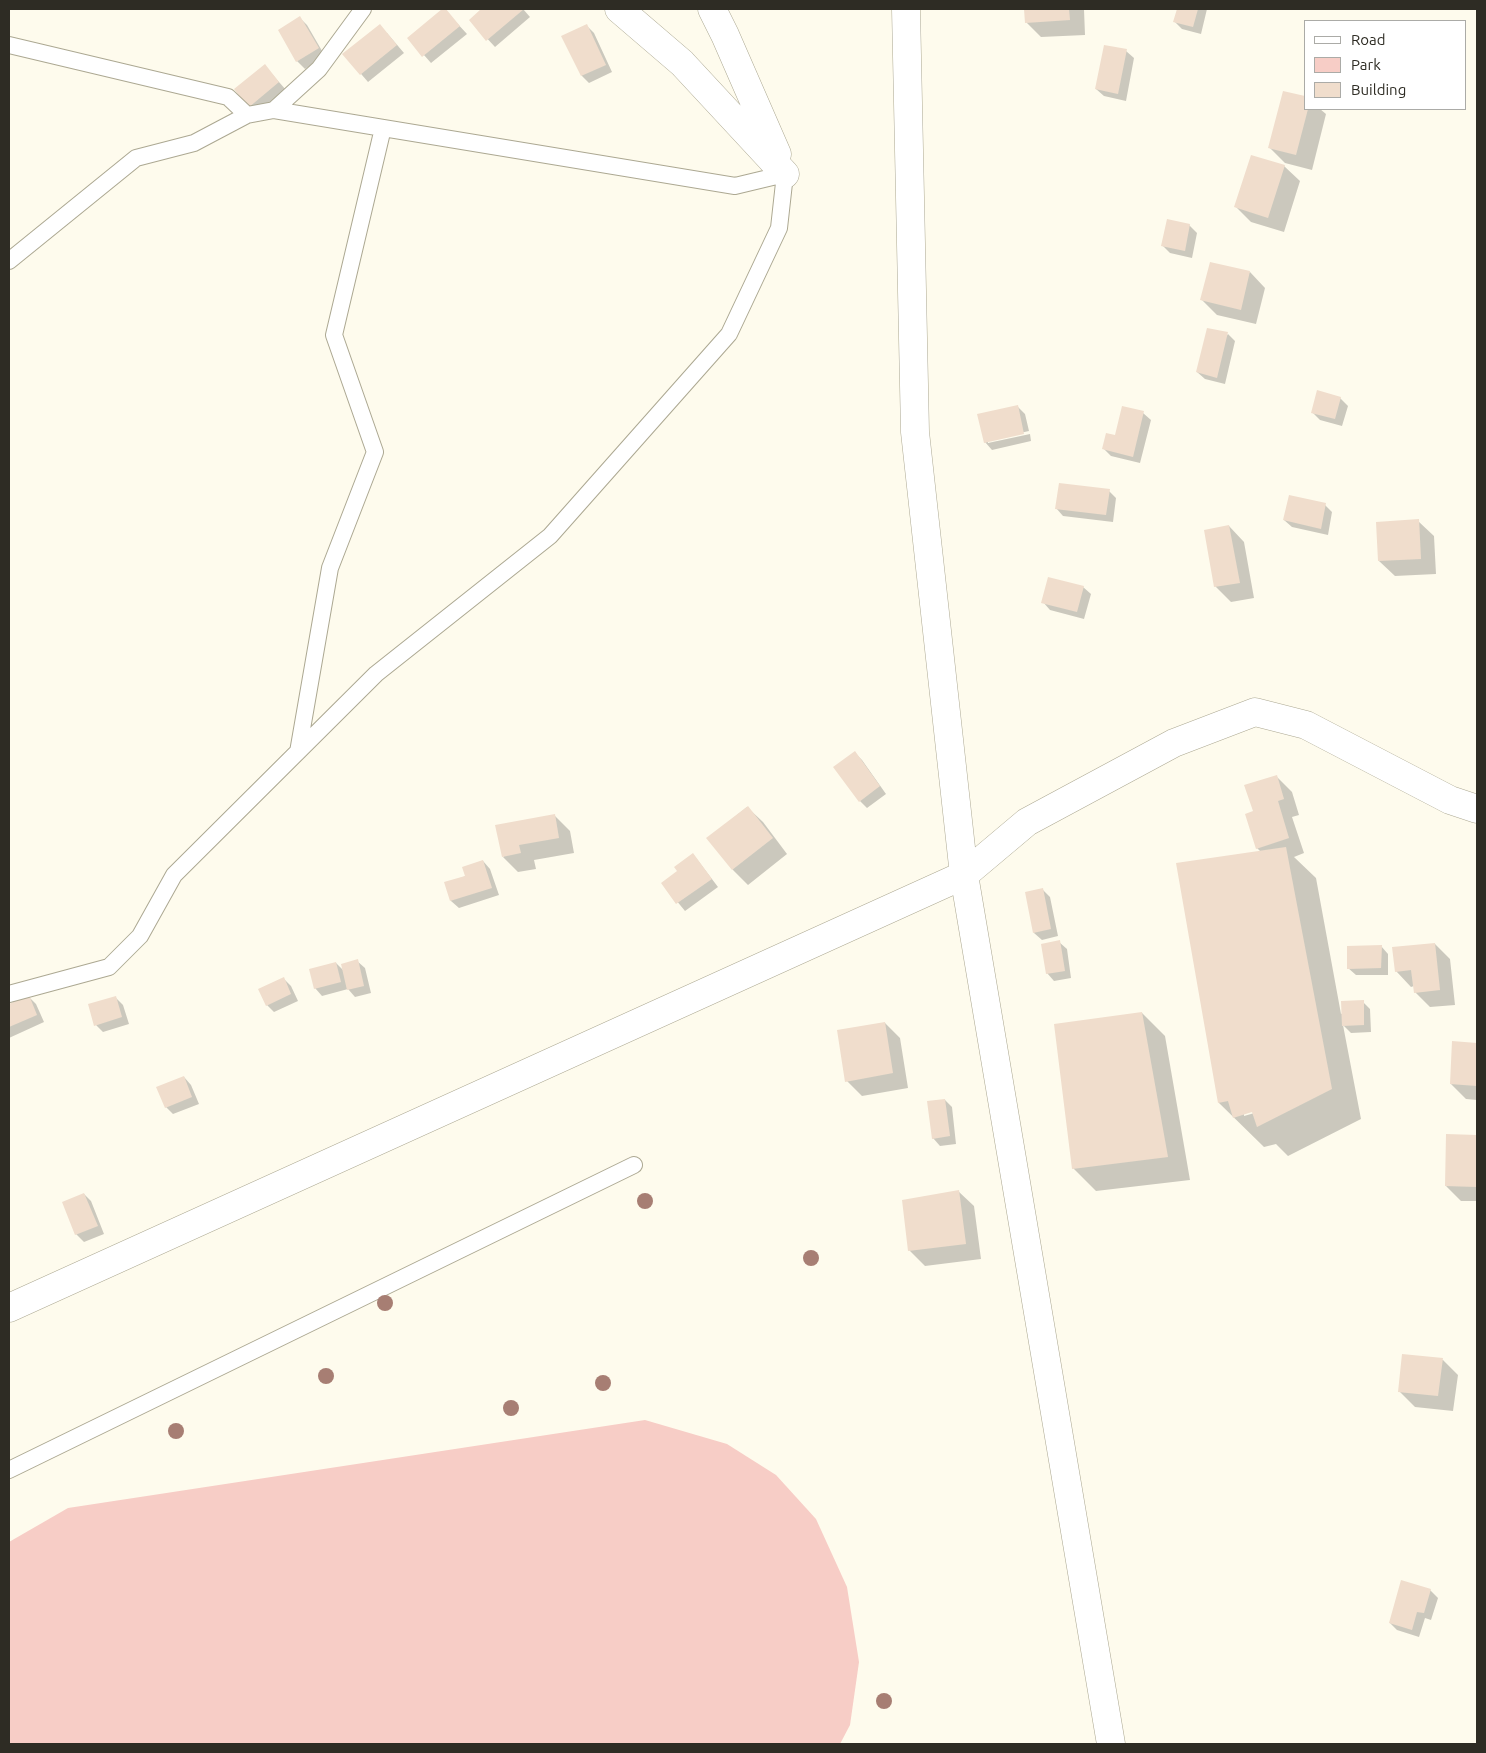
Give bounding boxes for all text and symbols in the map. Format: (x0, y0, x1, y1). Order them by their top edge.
legend (1304, 20, 1466, 110)
text: Road (1351, 31, 1386, 48)
text: Park (1351, 56, 1381, 73)
text: Building (1351, 81, 1406, 98)

